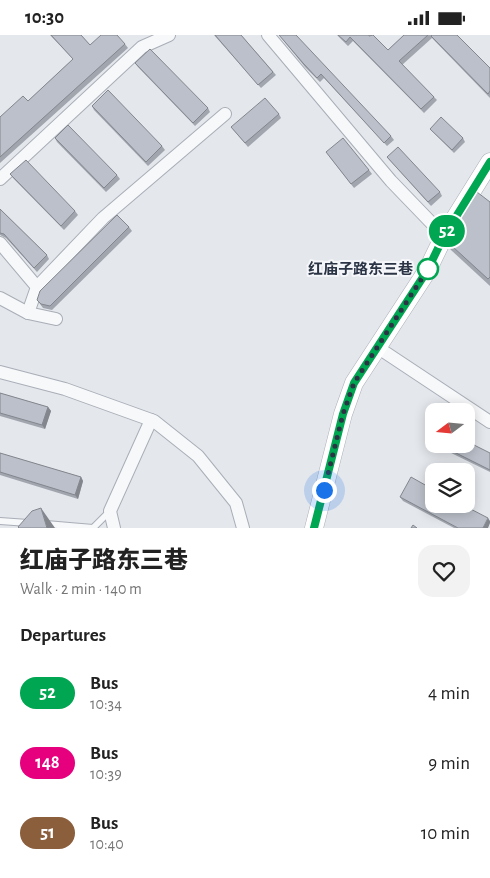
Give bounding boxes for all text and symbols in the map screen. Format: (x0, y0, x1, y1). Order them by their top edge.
text: 10:30 (25, 8, 64, 27)
line badge: 52 (424, 215, 470, 247)
text: 52 (439, 222, 455, 240)
marker: 红庙子路东三巷 (417, 258, 439, 280)
place label: 红庙子路东三巷 (308, 261, 413, 277)
north arrow (425, 403, 475, 453)
map controls (425, 403, 475, 513)
button: layers (425, 463, 475, 513)
your location (312, 478, 337, 503)
button: heart (418, 545, 470, 597)
text: 红庙子路东三巷 (20, 549, 188, 573)
text: Walk · 2 min · 140 m (20, 581, 142, 597)
text: Departures (20, 626, 106, 645)
text: Bus (90, 674, 118, 693)
text: 52 (39, 684, 56, 702)
text: 4 min (428, 684, 470, 703)
text: 10:34 (90, 696, 122, 712)
text: Bus (90, 744, 118, 763)
text: 148 (35, 754, 60, 772)
text: 9 min (428, 754, 470, 773)
text: 10:39 (90, 766, 122, 782)
text: Bus (90, 814, 118, 833)
text: 51 (40, 824, 55, 842)
text: 10 min (421, 824, 470, 843)
text: 10:40 (90, 836, 124, 852)

